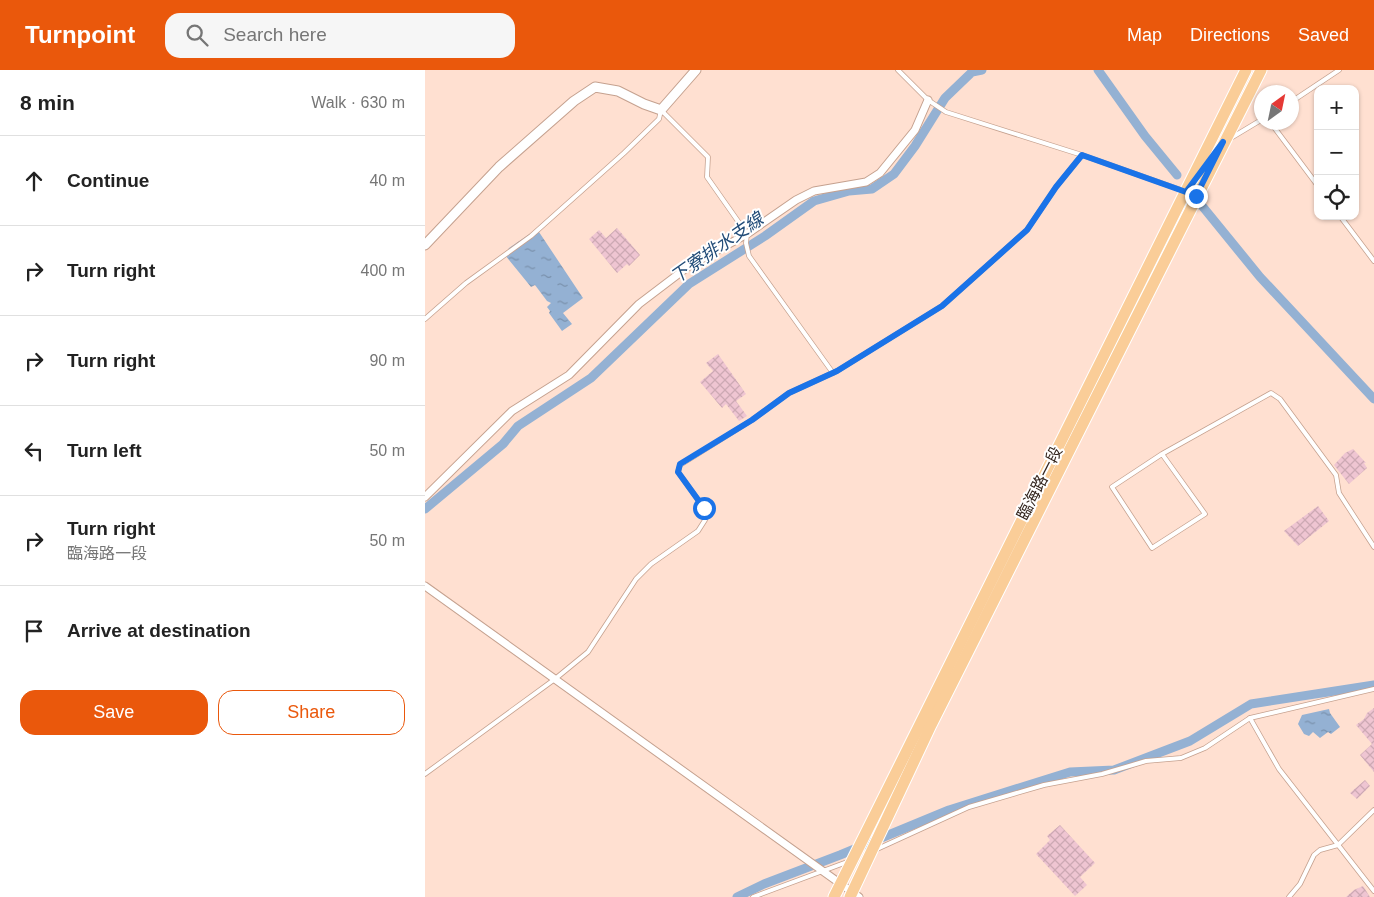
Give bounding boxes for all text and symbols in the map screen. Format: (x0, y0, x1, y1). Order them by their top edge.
search box (165, 13, 515, 58)
text: Turnpoint (25, 21, 135, 48)
icon: search (183, 21, 211, 49)
text: Search here (223, 24, 327, 45)
text: Map (1127, 25, 1162, 45)
text: Directions (1190, 25, 1270, 45)
text: Saved (1298, 25, 1349, 45)
north arrow (1254, 85, 1299, 130)
map controls (1314, 85, 1359, 220)
button: + (1314, 85, 1359, 130)
text: 8 min (20, 91, 75, 114)
text: Walk · 630 m (311, 94, 405, 111)
button: − (1314, 130, 1359, 175)
icon: ahead (20, 167, 48, 195)
text: Continue (67, 170, 149, 191)
text: 40 m (369, 172, 405, 189)
button: locate (1314, 175, 1359, 220)
route end (1185, 185, 1208, 208)
water label: 下寮排水支線 (667, 208, 769, 287)
icon: right (20, 257, 48, 285)
text: Turn right (67, 260, 155, 281)
text: 400 m (361, 262, 405, 279)
icon: right (20, 347, 48, 375)
text: Turn right (67, 350, 155, 371)
text: 90 m (369, 352, 405, 369)
icon: left (20, 437, 48, 465)
text: Turn left (67, 440, 142, 461)
text: 50 m (369, 442, 405, 459)
street label: 臨海路一段 (1014, 444, 1065, 523)
route start (693, 497, 716, 520)
text: Turn right (67, 518, 155, 539)
icon: right (20, 527, 48, 555)
text: 50 m (369, 532, 405, 549)
text: 臨海路一段 (67, 545, 147, 562)
icon: arrive (20, 617, 48, 645)
text: Arrive at destination (67, 620, 251, 641)
button: Save (20, 690, 208, 735)
button: Share (218, 690, 405, 735)

